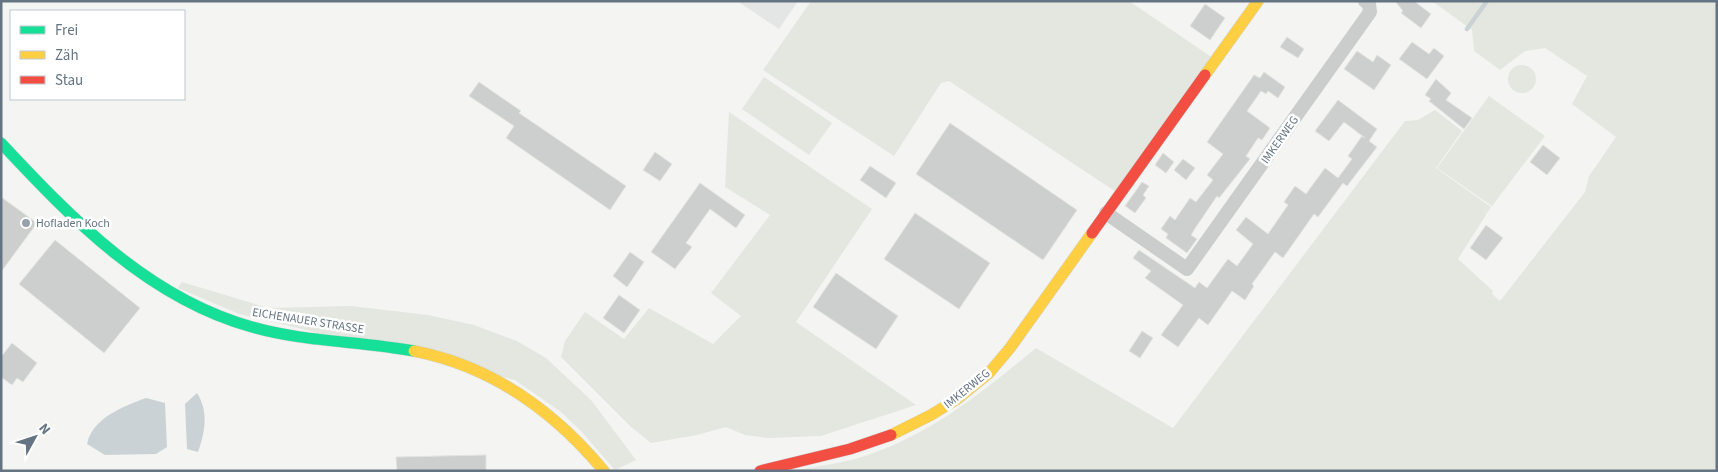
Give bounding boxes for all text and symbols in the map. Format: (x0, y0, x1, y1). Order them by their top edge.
legend (10, 10, 185, 100)
text: Frei (55, 20, 78, 41)
text: Zäh (55, 45, 79, 66)
text: Stau (55, 70, 83, 91)
street label: IMKERWEG (1257, 113, 1303, 167)
place label: Hofladen Koch (36, 215, 110, 232)
marker: Hofladen Koch (20, 217, 32, 229)
street label: EICHENAUER STRASSE (251, 304, 365, 338)
street label: IMKERWEG (940, 365, 994, 413)
north arrow (10, 412, 60, 462)
text: N (34, 419, 55, 439)

